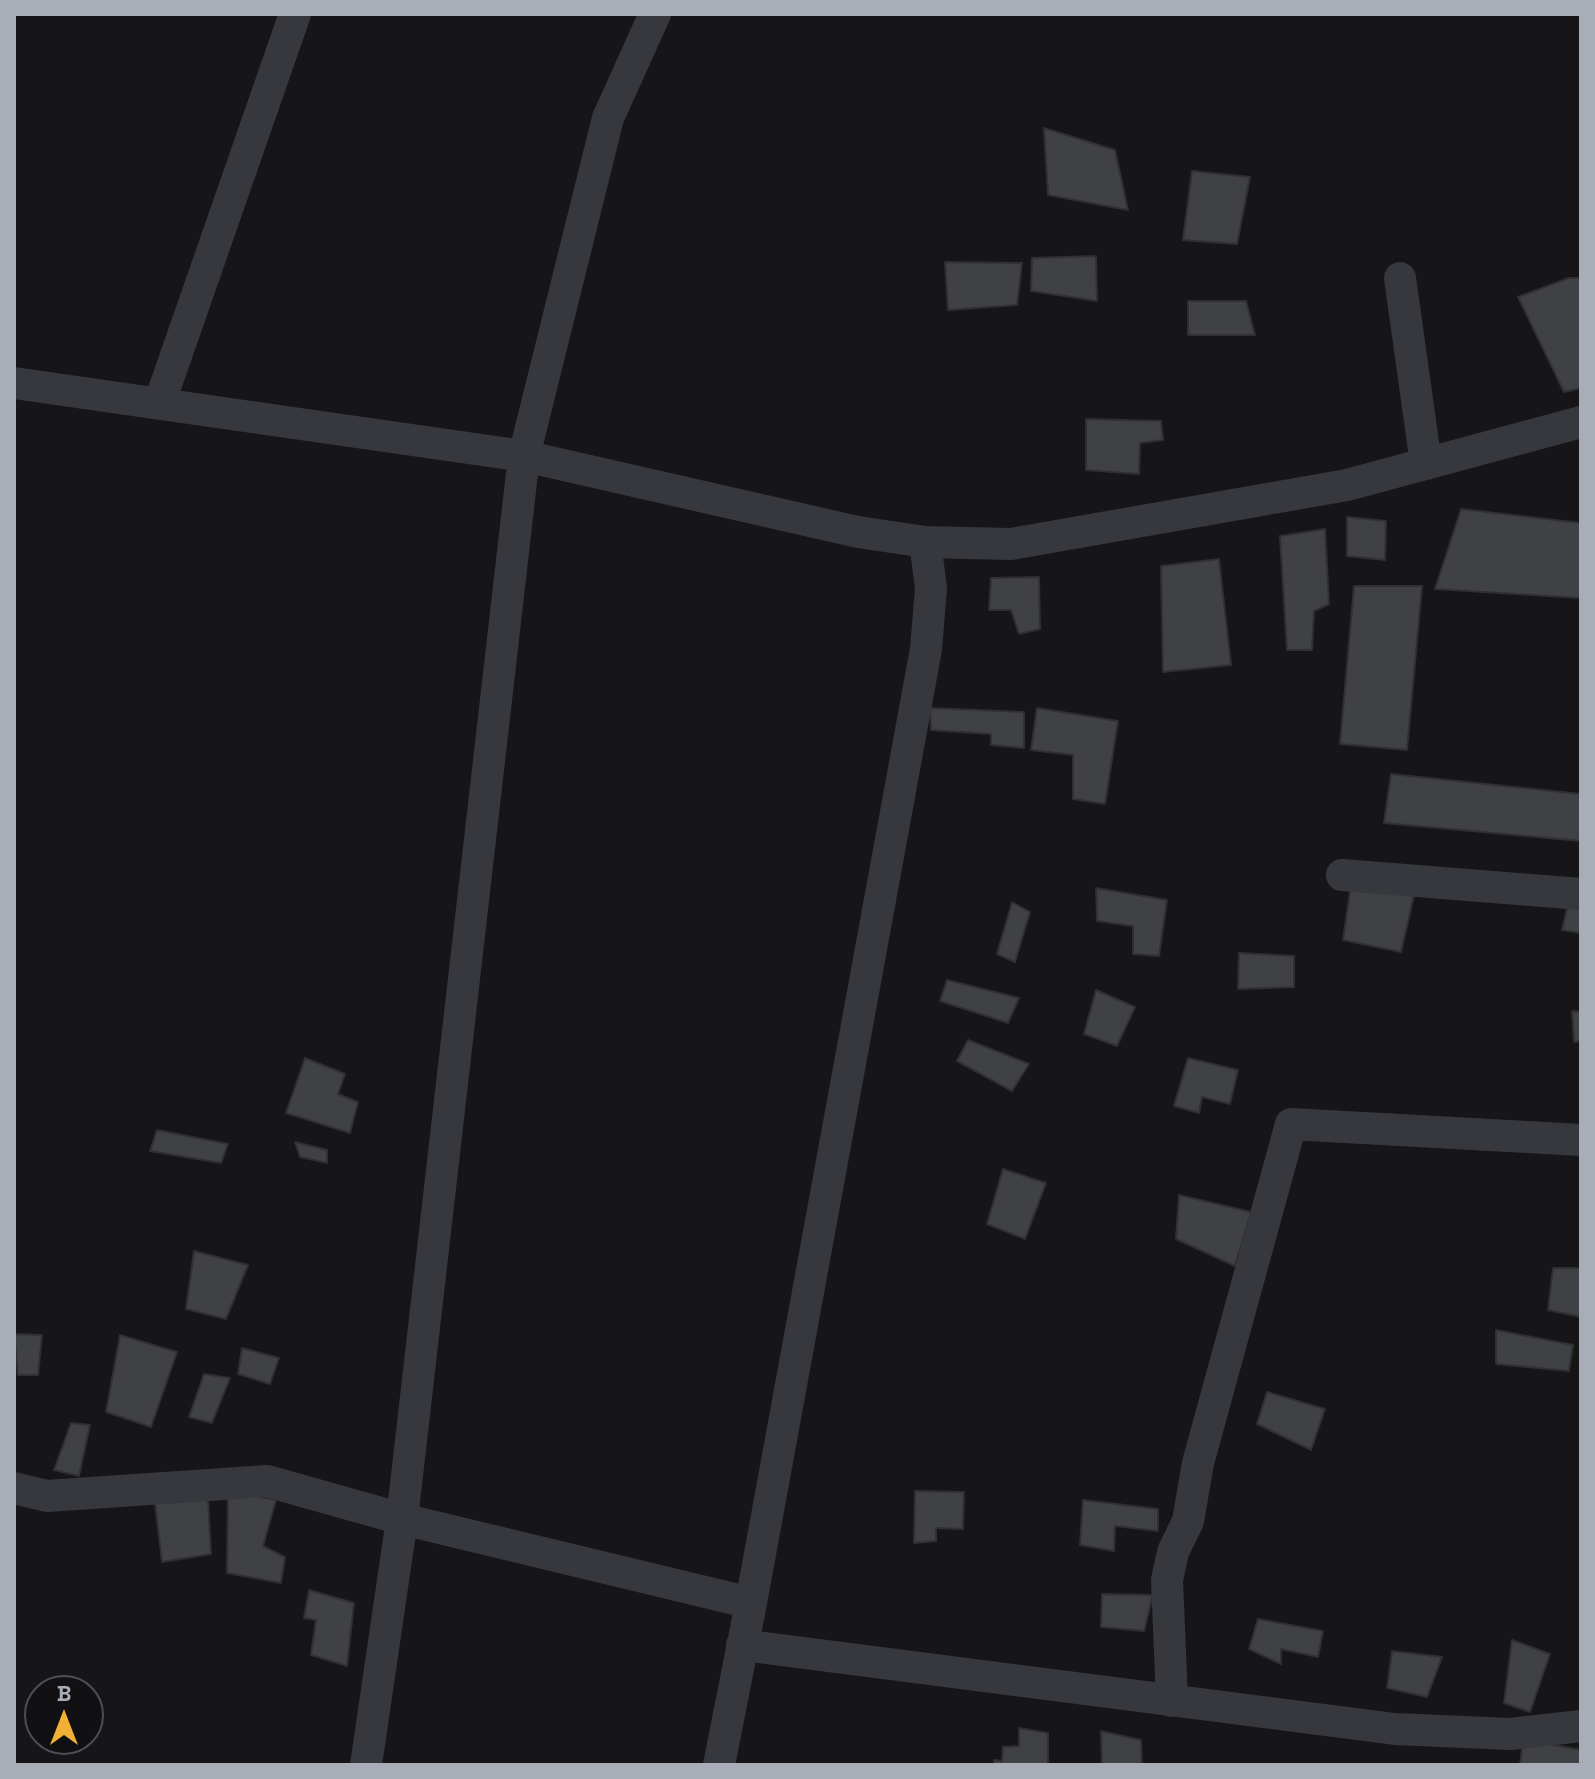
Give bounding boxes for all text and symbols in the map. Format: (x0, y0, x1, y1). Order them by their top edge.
north arrow (24, 1675, 104, 1755)
text: B (57, 1679, 71, 1707)

